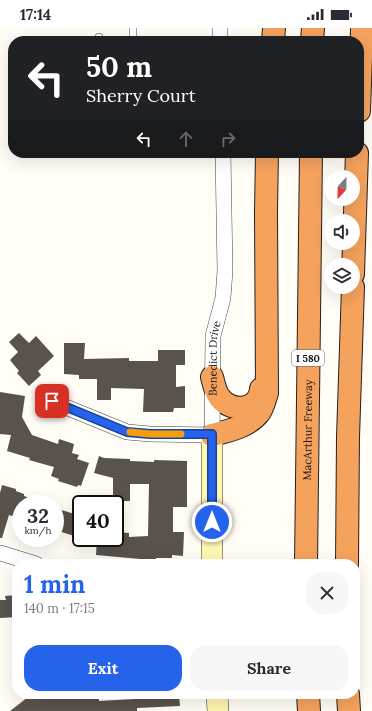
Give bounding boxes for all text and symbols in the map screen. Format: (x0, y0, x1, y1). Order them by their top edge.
text: 17:14 (20, 5, 51, 24)
text: 50 m (86, 49, 152, 85)
icon: left (20, 52, 72, 104)
text: Sherry Court (86, 84, 196, 107)
icon: left (133, 128, 155, 150)
icon: ahead (175, 128, 197, 150)
icon: right (217, 128, 239, 150)
north arrow (324, 170, 360, 206)
map controls (324, 170, 360, 294)
button: sound (324, 214, 360, 250)
button: layers (324, 258, 360, 294)
street label: Benedict Drive (205, 319, 224, 396)
road number: I 580 (292, 350, 324, 366)
street label: MacArthur Freeway (300, 379, 315, 481)
pin (35, 384, 69, 418)
icon: arrive (41, 390, 63, 412)
speed limit sign: 40 (72, 495, 124, 547)
position arrow (191, 501, 233, 543)
text: 32 (27, 503, 49, 528)
text: km/h (24, 524, 52, 537)
text: 1 min (24, 569, 85, 600)
button: close (306, 572, 348, 614)
text: 140 m · 17:15 (24, 600, 95, 617)
button: Exit (24, 645, 182, 691)
button: Share (190, 645, 348, 691)

